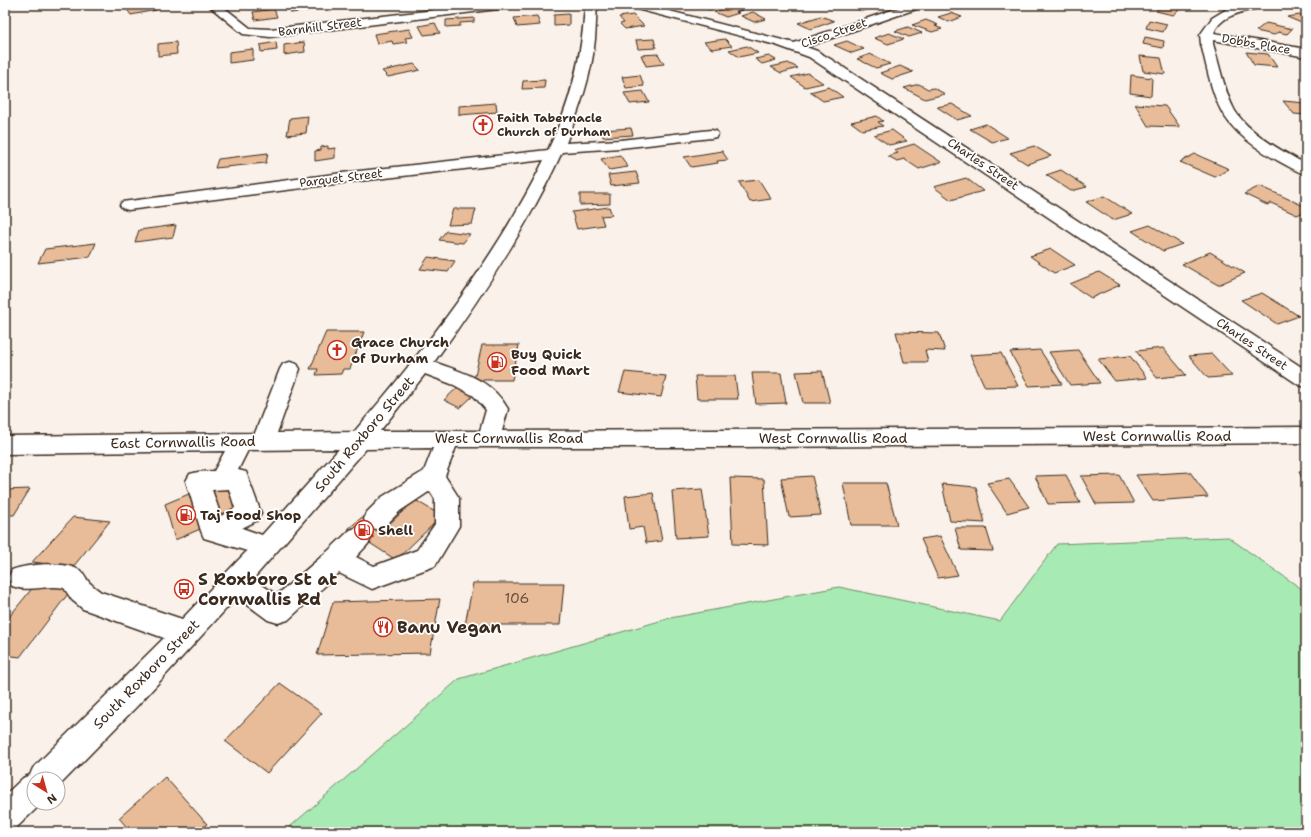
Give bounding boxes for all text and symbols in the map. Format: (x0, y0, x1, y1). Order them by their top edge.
street label: Barnhill Street (277, 14, 363, 40)
street label: Cisco Street (799, 14, 869, 52)
street label: Dobbs Place (1220, 30, 1292, 58)
place label: Faith Tabernacle Church of Durham (497, 110, 610, 140)
church icon: Faith Tabernacle Church of Durham (472, 114, 494, 136)
street label: Charles Street (944, 134, 1022, 194)
street label: Parquet Street (298, 165, 384, 191)
street label: Charles Street (1213, 314, 1291, 374)
place label: Grace Church of Durham (351, 333, 449, 367)
church icon: Grace Church of Durham (326, 339, 348, 361)
place label: Buy Quick Food Mart (511, 345, 590, 379)
fuel station icon: Buy Quick Food Mart (486, 351, 508, 373)
street label: South Roxboro Street (310, 372, 418, 496)
street label: West Cornwallis Road (1083, 427, 1231, 445)
street label: West Cornwallis Road (435, 429, 583, 447)
street label: West Cornwallis Road (759, 429, 907, 447)
street label: East Cornwallis Road (110, 432, 256, 452)
fuel station icon: Taj Food Shop (175, 504, 197, 526)
place label: Taj Food Shop (200, 506, 301, 524)
fuel station icon: Shell (353, 519, 375, 541)
place label: Shell (378, 521, 413, 539)
place label: S Roxboro St at Cornwallis Rd (198, 568, 337, 610)
bus stop icon: S Roxboro St at Cornwallis Rd (173, 578, 195, 600)
house number: 106 (505, 589, 529, 607)
street label: South Roxboro Street (89, 615, 203, 733)
restaurant icon: Banu Vegan (372, 616, 394, 638)
place label: Banu Vegan (397, 616, 502, 638)
north arrow (26, 771, 66, 811)
text: N (43, 790, 60, 807)

